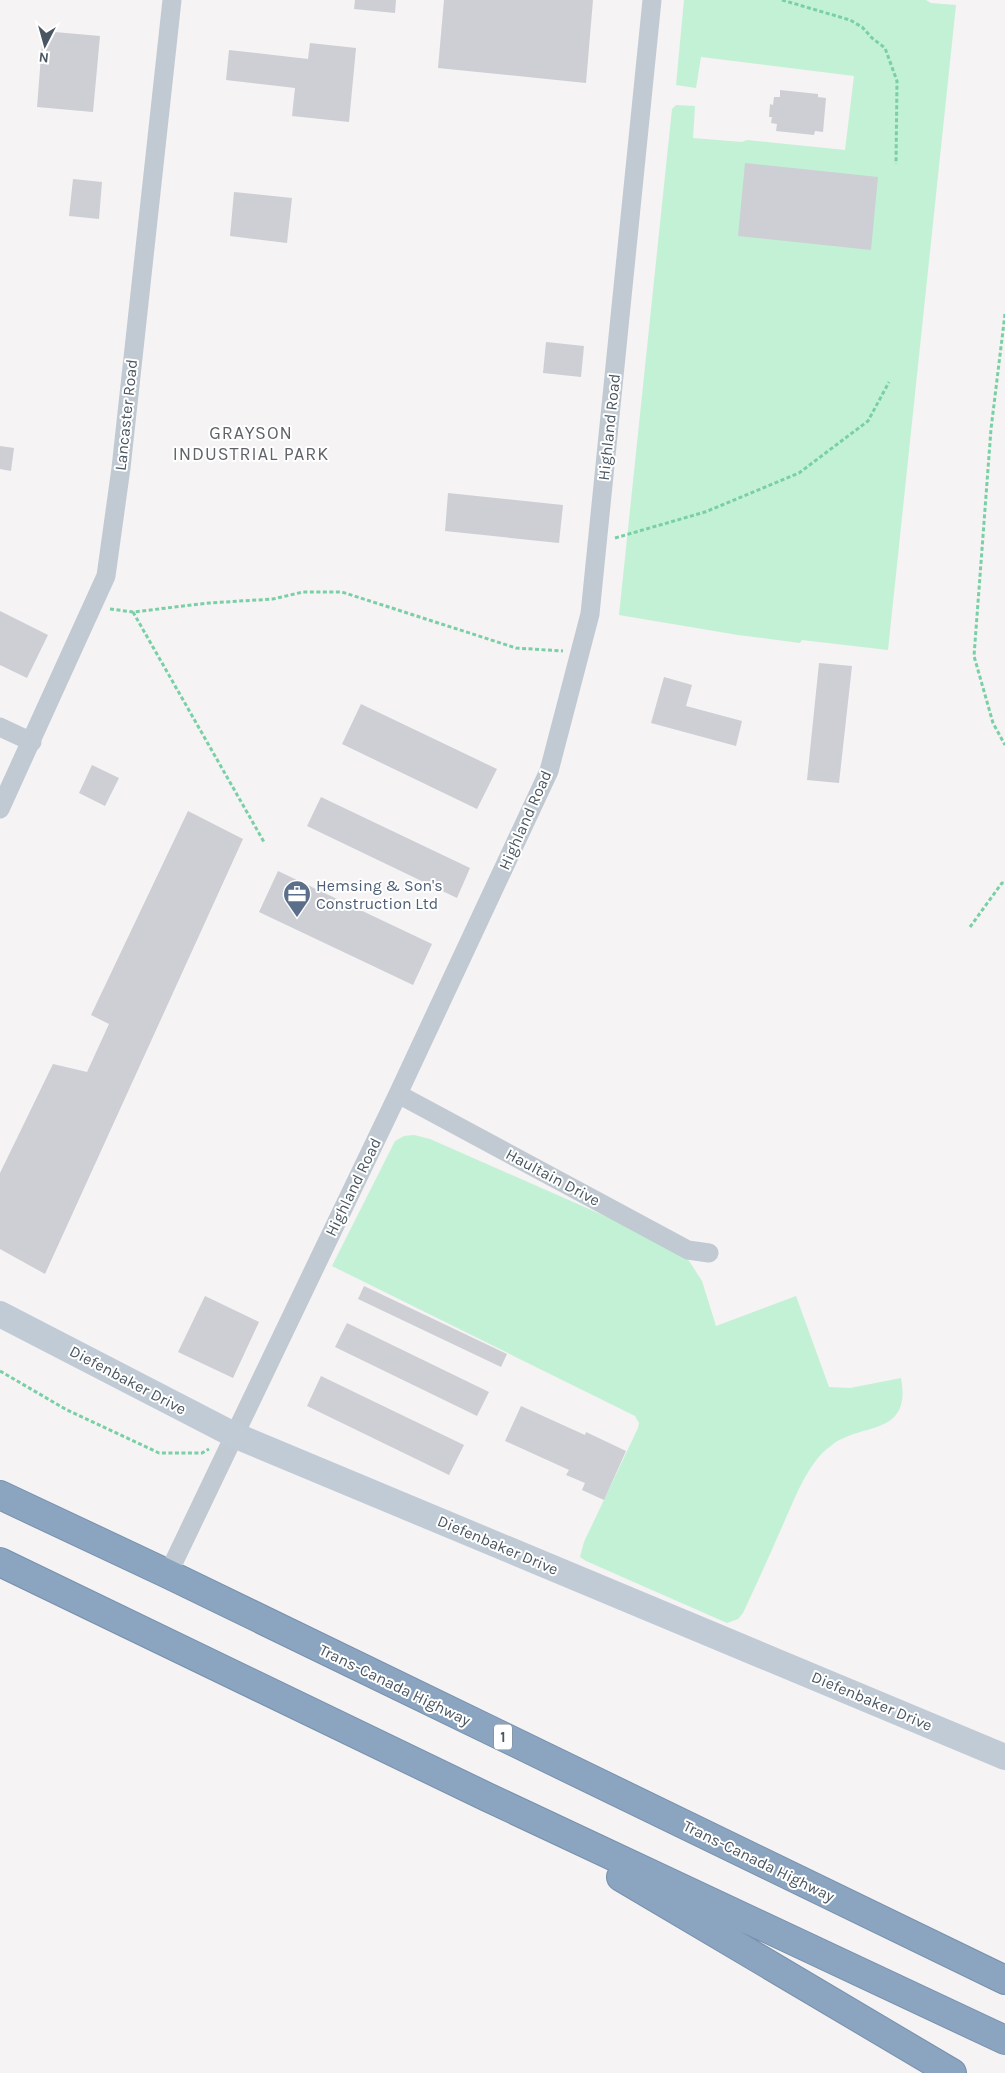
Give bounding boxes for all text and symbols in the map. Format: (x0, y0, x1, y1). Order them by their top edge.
north arrow (20, 20, 70, 70)
text: N (38, 48, 50, 66)
street label: Lancaster Road (111, 358, 141, 472)
street label: Highland Road (594, 373, 624, 481)
district label: GRAYSON INDUSTRIAL PARK (173, 422, 329, 465)
street label: Highland Road (495, 767, 555, 873)
place label: Hemsing & Son's Construction Ltd (316, 876, 443, 913)
office icon: Hemsing & Son's Construction Ltd (282, 879, 312, 918)
street label: Highland Road (321, 1135, 385, 1239)
street label: Haultain Drive (503, 1144, 603, 1210)
street label: Diefenbaker Drive (66, 1341, 190, 1419)
street label: Diefenbaker Drive (435, 1511, 561, 1579)
street label: Trans-Canada Highway (316, 1640, 474, 1730)
street label: Diefenbaker Drive (809, 1667, 935, 1735)
road number: 1 (494, 1724, 512, 1750)
street label: Trans-Canada Highway (680, 1816, 838, 1906)

